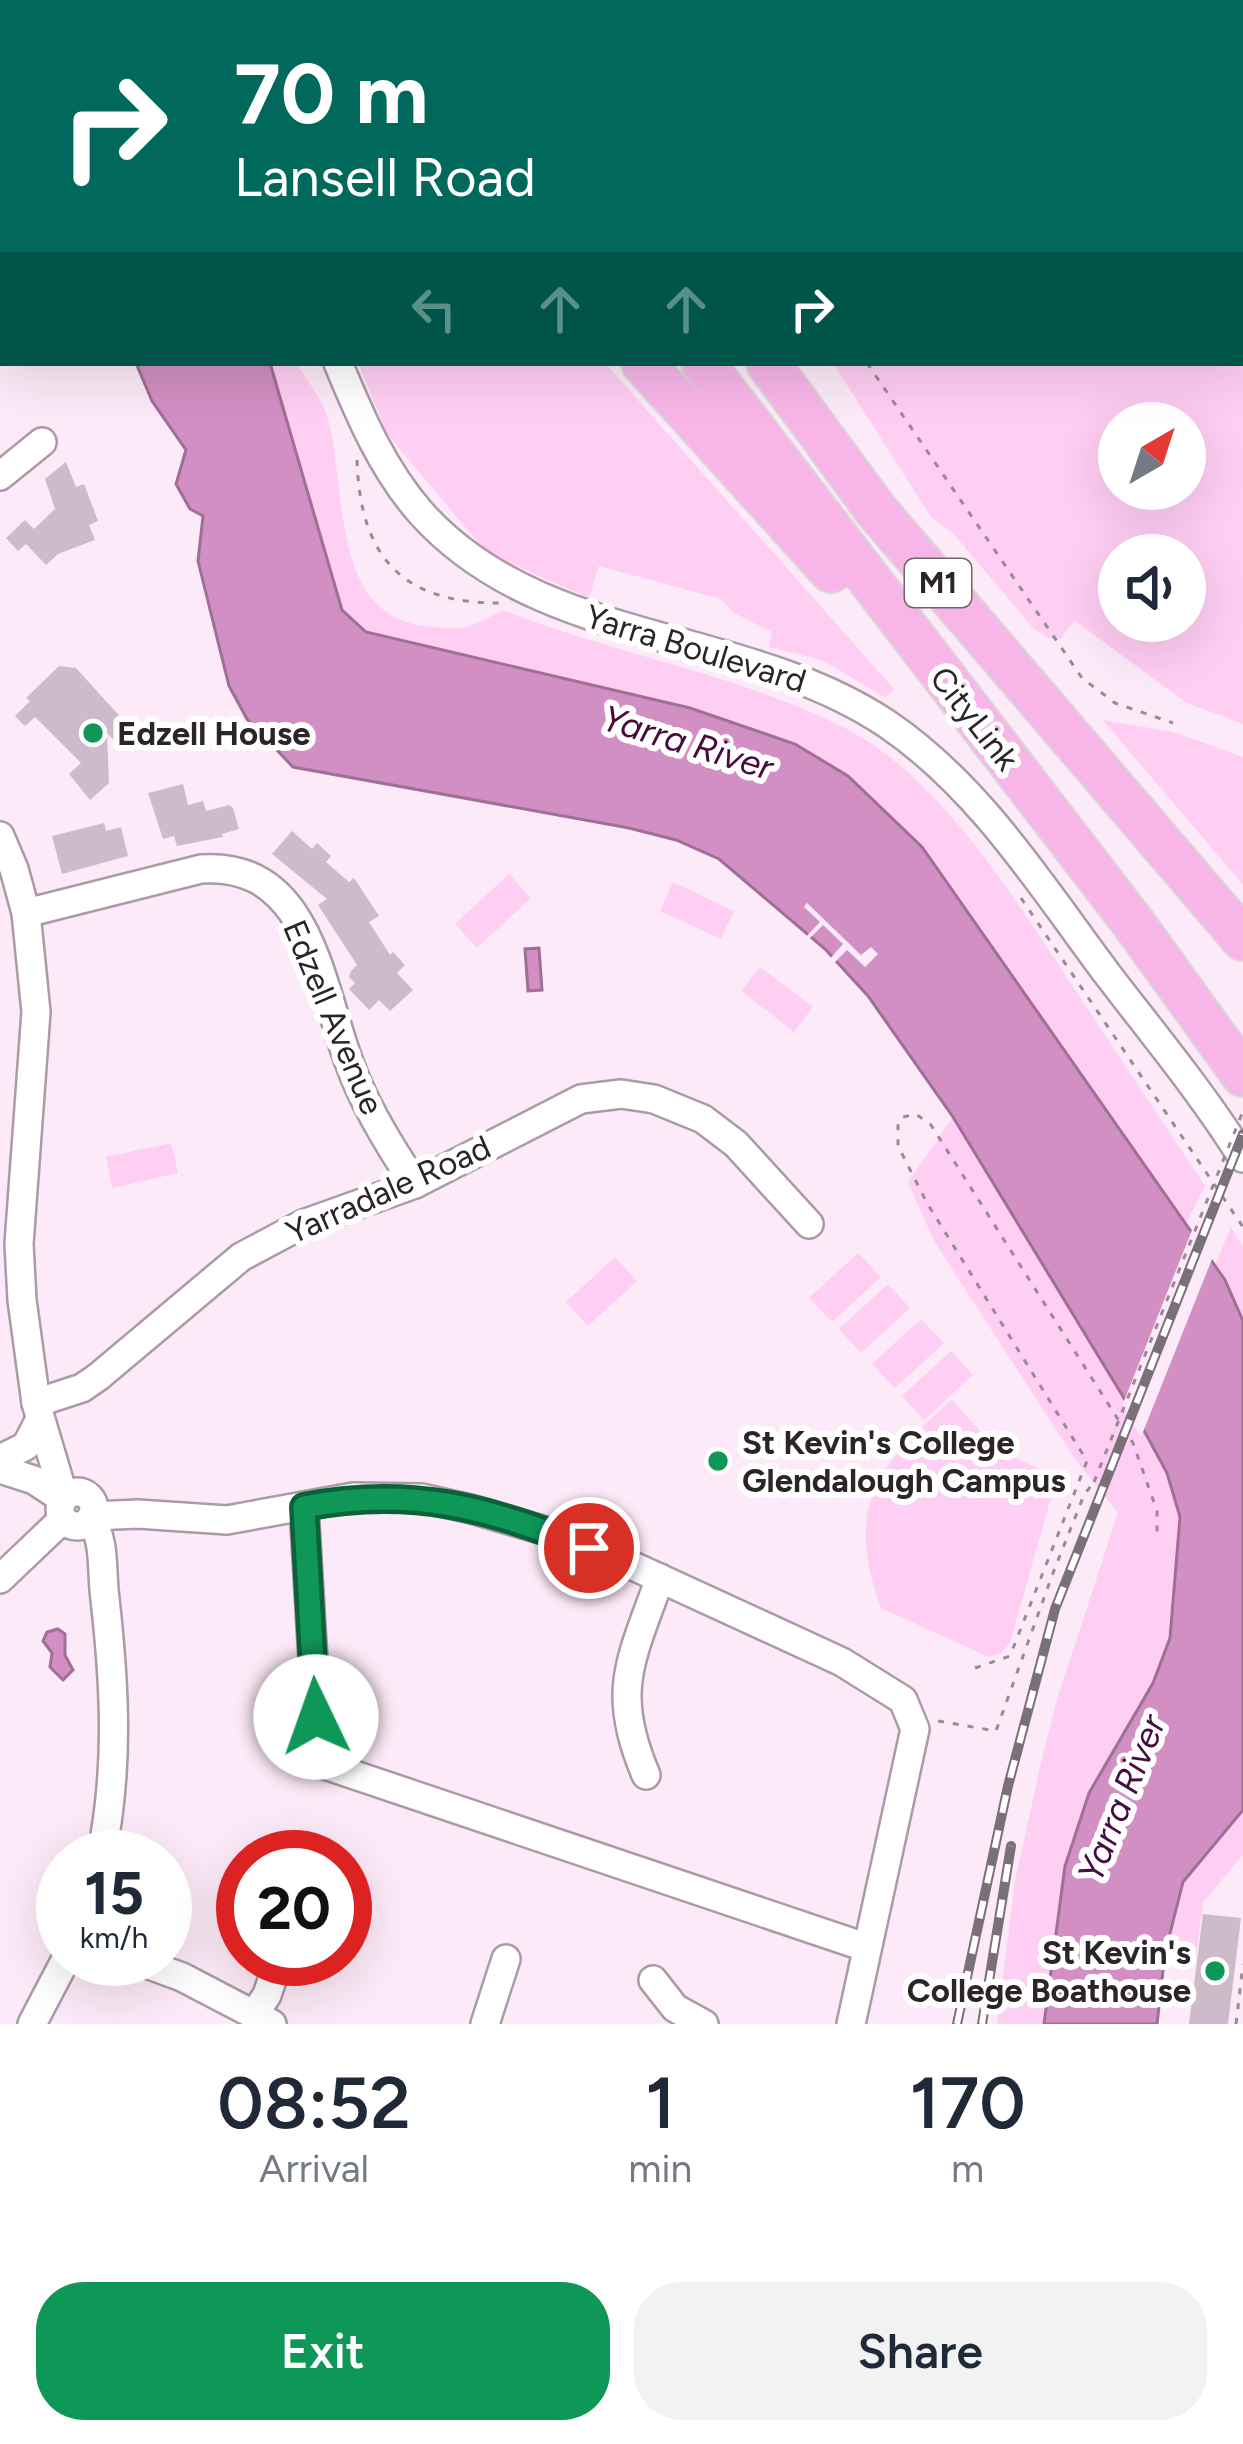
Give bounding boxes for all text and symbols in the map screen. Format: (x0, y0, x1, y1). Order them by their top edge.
text: 70 m (234, 43, 428, 144)
icon: right (36, 48, 192, 204)
text: Lansell Road (234, 145, 536, 210)
icon: left (401, 276, 467, 342)
icon: ahead (527, 276, 593, 342)
icon: ahead (653, 276, 719, 342)
icon: right (779, 276, 845, 342)
north arrow (1098, 402, 1206, 510)
map controls (1098, 402, 1206, 642)
button: sound (1098, 534, 1206, 642)
road number: M1 (905, 559, 971, 607)
street label: Yarra Boulevard (581, 596, 811, 701)
street label: CityLink (922, 659, 1027, 778)
water label: Yarra River (597, 696, 780, 789)
place label: Edzell House (117, 714, 311, 753)
marker: Edzell House (80, 720, 106, 746)
street label: Edzell Avenue (275, 914, 392, 1120)
street label: Yarradale Road (280, 1127, 496, 1252)
place label: St Kevin's College Glendalough Campus (742, 1423, 1066, 1500)
marker: St Kevin's College Glendalough Campus (705, 1448, 731, 1474)
pin (538, 1497, 640, 1599)
icon: arrive (556, 1515, 622, 1581)
position arrow (253, 1654, 379, 1780)
water label: Yarra River (1068, 1707, 1175, 1888)
speed limit sign: 20 (216, 1830, 372, 1986)
text: 15 (84, 1857, 144, 1929)
text: km/h (80, 1919, 148, 1956)
place label: St Kevin's College Boathouse (907, 1933, 1191, 2010)
marker: St Kevin's College Boathouse (1202, 1958, 1228, 1984)
text: 08:52 (217, 2060, 411, 2146)
text: 1 (645, 2060, 675, 2146)
text: 170 (910, 2060, 1026, 2146)
text: Arrival (259, 2145, 369, 2192)
text: min (628, 2145, 692, 2192)
text: m (951, 2145, 984, 2192)
button: Exit (36, 2282, 610, 2420)
button: Share (634, 2282, 1207, 2420)

